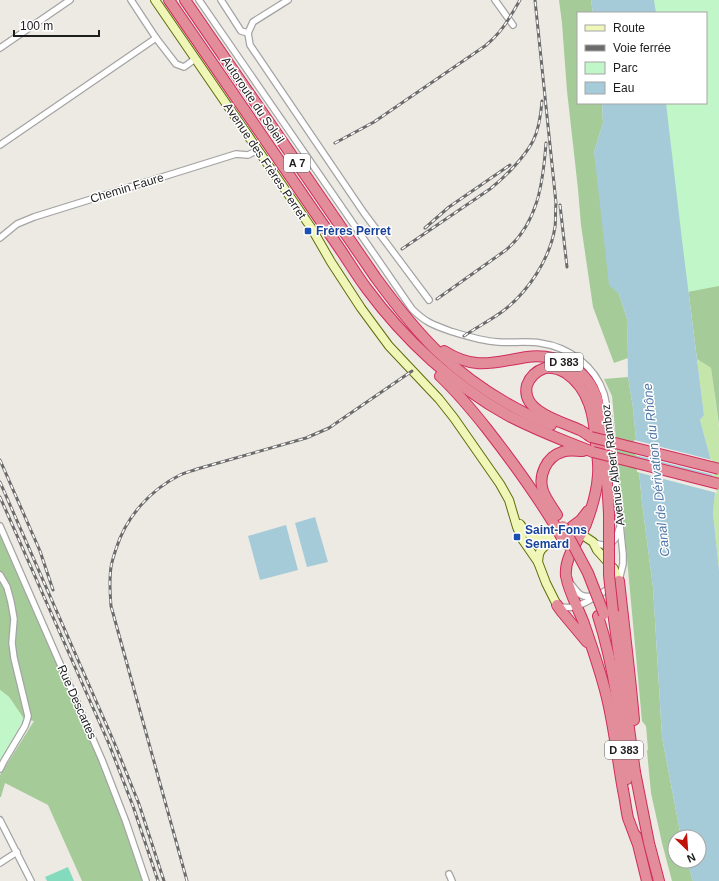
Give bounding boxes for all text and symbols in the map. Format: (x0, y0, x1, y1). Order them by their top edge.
scale bar (14, 12, 99, 38)
legend (577, 12, 707, 104)
text: 100 m (20, 19, 53, 33)
text: Route (613, 21, 645, 35)
text: Voie ferrée (613, 41, 671, 55)
street label: Autoroute du Soleil (219, 54, 287, 146)
text: Parc (613, 61, 638, 75)
text: Eau (613, 81, 634, 95)
street label: Avenue des Frères Perret (221, 100, 310, 222)
road number: A 7 (284, 154, 310, 172)
street label: Chemin Faure (89, 170, 166, 206)
place label: Frères Perret (316, 224, 391, 238)
marker: Frères Perret (303, 226, 313, 236)
road number: D 383 (545, 353, 583, 371)
water label: Canal de Dérivation du Rhône (639, 383, 673, 557)
street label: Avenue Albert Ramboz (599, 403, 627, 527)
place label: Saint-Fons Semard (525, 523, 587, 551)
marker: Saint-Fons Semard (512, 532, 522, 542)
street label: Rue Descartes (54, 663, 100, 741)
road number: D 383 (605, 741, 643, 759)
north arrow (667, 829, 707, 869)
text: N (685, 851, 697, 865)

